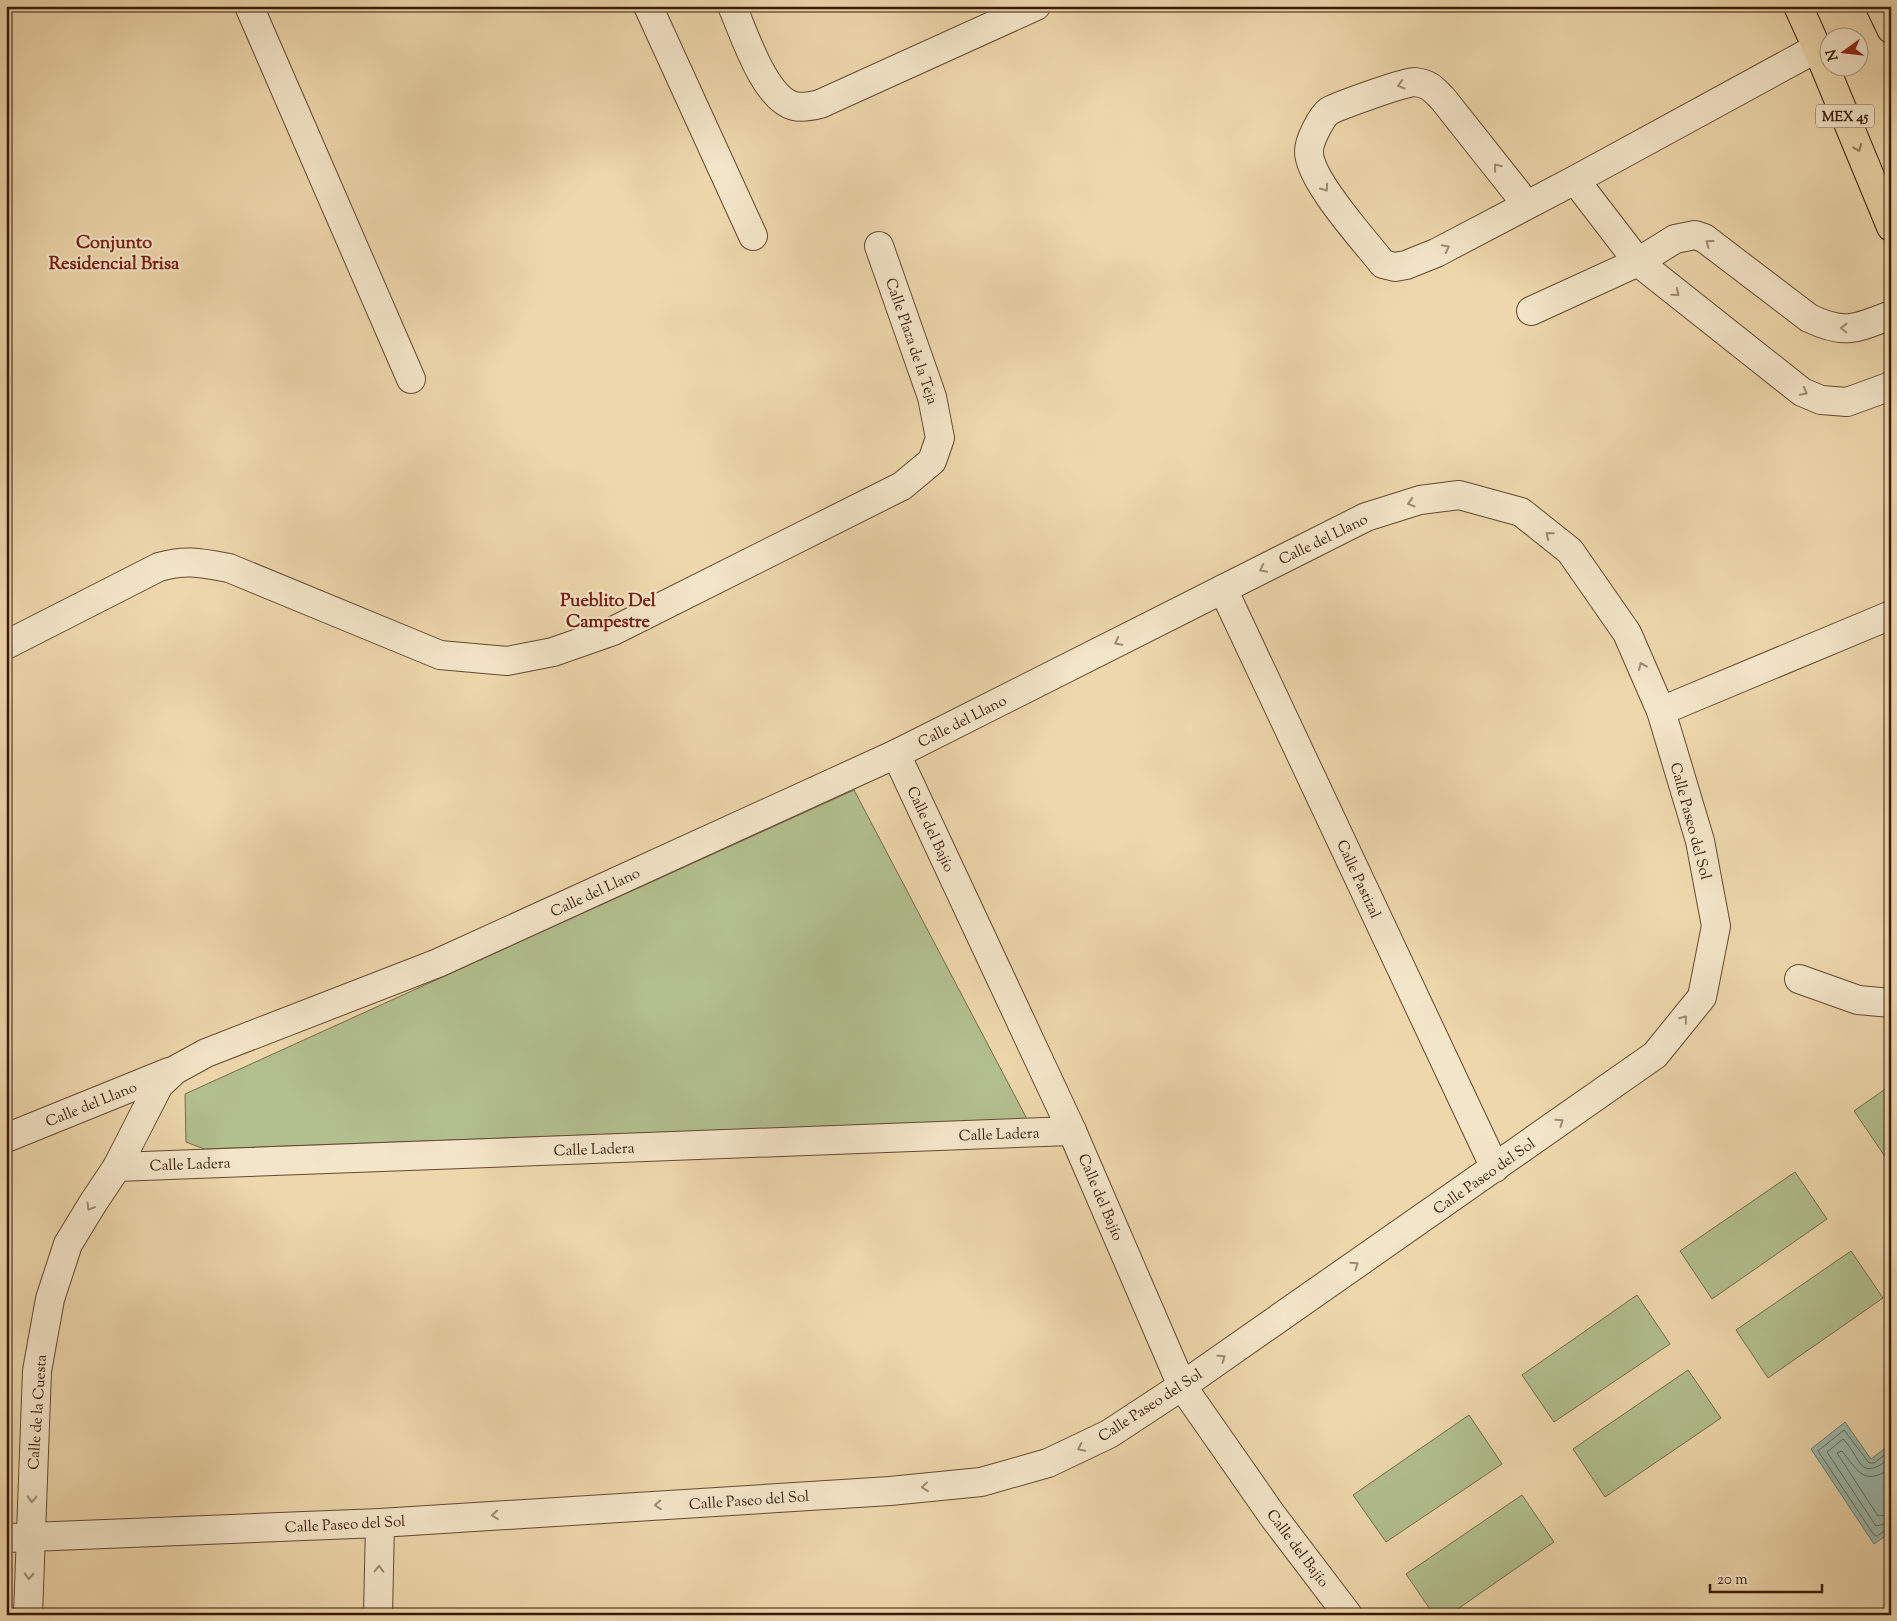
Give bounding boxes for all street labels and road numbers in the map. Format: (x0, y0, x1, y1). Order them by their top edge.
road number: MEX 45 (1816, 104, 1874, 128)
street label: Calle Plaza de la Teja (879, 275, 942, 408)
street label: Calle del Llano (1276, 510, 1372, 571)
street label: Calle del Llano (915, 691, 1011, 754)
street label: Calle Paseo del Sol (1664, 760, 1715, 882)
street label: Calle del Bajío (901, 783, 959, 876)
street label: Calle Pastizal (1330, 837, 1385, 922)
street label: Calle del Llano (547, 863, 644, 923)
street label: Calle del Llano (43, 1078, 140, 1133)
street label: Calle Ladera (958, 1124, 1040, 1147)
street label: Calle Paseo del Sol (1429, 1134, 1540, 1220)
street label: Calle Ladera (553, 1139, 635, 1162)
street label: Calle del Bajío (1072, 1151, 1127, 1244)
street label: Calle Ladera (149, 1154, 231, 1177)
street label: Calle de la Cuesta (24, 1354, 53, 1470)
street label: Calle Paseo del Sol (1095, 1365, 1207, 1448)
street label: Calle Paseo del Sol (688, 1487, 810, 1516)
street label: Calle del Bajío (1261, 1506, 1333, 1592)
street label: Calle Paseo del Sol (284, 1512, 406, 1539)

